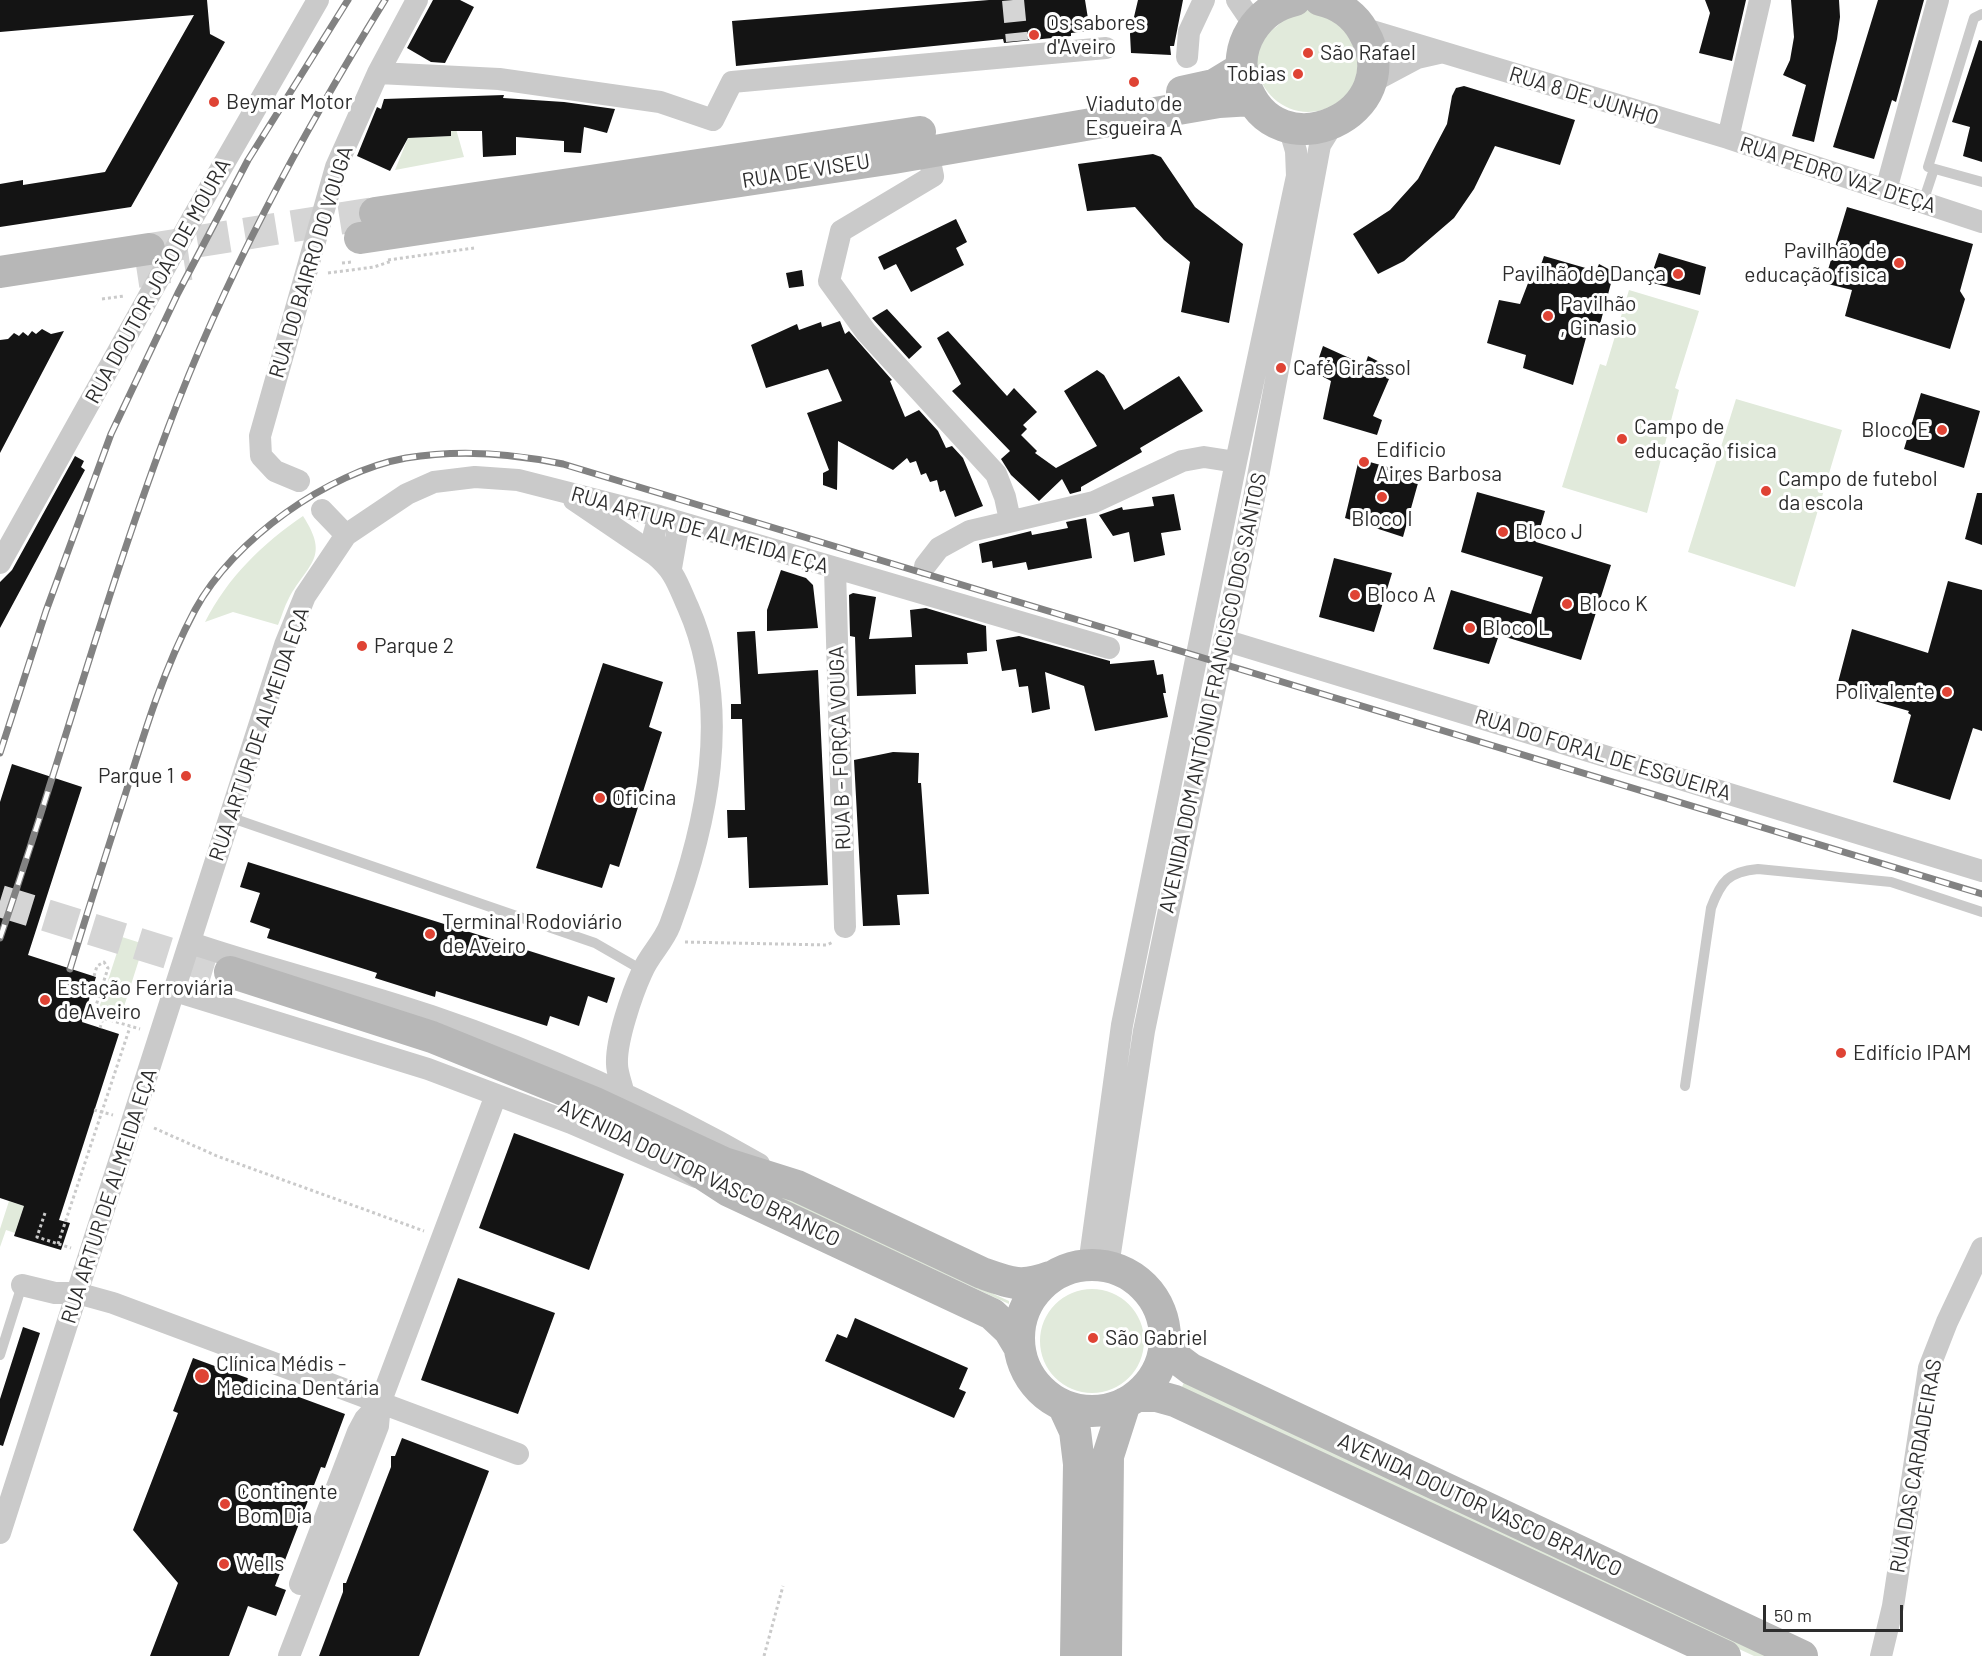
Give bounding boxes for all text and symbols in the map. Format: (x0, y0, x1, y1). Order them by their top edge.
place label: Os sabores d'Aveiro (1046, 10, 1146, 60)
marker: Os sabores d'Aveiro (1027, 28, 1041, 42)
place label: São Rafael (1320, 40, 1416, 66)
marker: São Rafael (1301, 46, 1315, 60)
place label: Tobias (1226, 61, 1286, 87)
street label: RUA 8 DE JUNHO (1506, 61, 1662, 131)
marker: Tobias (1291, 67, 1305, 81)
marker: Viaduto de Esgueira A (1127, 75, 1141, 89)
place label: Beymar Motor (226, 89, 352, 115)
place label: Viaduto de Esgueira A (1085, 91, 1183, 141)
marker: Beymar Motor (207, 95, 221, 109)
street label: RUA PEDRO VAZ D'EÇA (1737, 131, 1939, 219)
street label: RUA DO BAIRRO DO VOUGA (264, 143, 358, 381)
street label: RUA DE VISEU (740, 148, 872, 194)
street label: RUA DOUTOR JOÃO DE MOURA (80, 154, 236, 408)
place label: Pavilhão de educação fisica (1744, 238, 1887, 288)
marker: Pavilhão de educação fisica (1892, 256, 1906, 270)
place label: Pavilhão de Dança (1502, 261, 1666, 287)
marker: Pavilhão de Dança (1671, 267, 1685, 281)
place label: Pavilhão , Ginasio (1560, 291, 1637, 341)
marker: Pavilhão , Ginasio (1541, 309, 1555, 323)
place label: Café Girassol (1293, 355, 1411, 381)
marker: Café Girassol (1274, 361, 1288, 375)
place label: Campo de educação fisica (1634, 414, 1777, 464)
place label: Bloco E (1861, 417, 1930, 443)
marker: Bloco E (1935, 423, 1949, 437)
marker: Campo de educação fisica (1615, 432, 1629, 446)
place label: Edificio Aires Barbosa (1376, 437, 1502, 487)
marker: Edificio Aires Barbosa (1357, 455, 1371, 469)
place label: Campo de futebol da escola (1778, 466, 1937, 516)
street label: AVENIDA DOM ANTÓNIO FRANCISCO DOS SANTOS (1154, 471, 1272, 915)
street label: RUA ARTUR DE ALMEIDA EÇA (568, 481, 832, 579)
marker: Campo de futebol da escola (1759, 484, 1773, 498)
marker: Bloco I (1375, 490, 1389, 504)
place label: Bloco I (1351, 506, 1413, 532)
place label: Bloco J (1515, 519, 1583, 545)
marker: Bloco J (1496, 525, 1510, 539)
place label: Bloco A (1367, 582, 1436, 608)
marker: Bloco A (1348, 588, 1362, 602)
place label: Bloco K (1579, 591, 1648, 617)
marker: Bloco K (1560, 597, 1574, 611)
street label: RUA ARTUR DE ALMEIDA EÇA (204, 604, 314, 864)
place label: Bloco L (1482, 615, 1550, 641)
marker: Bloco L (1463, 621, 1477, 635)
place label: Parque 2 (374, 633, 454, 659)
marker: Parque 2 (355, 639, 369, 653)
street label: RUA B - FORÇA VOUGA (824, 645, 856, 851)
place label: Polivalente (1835, 679, 1935, 705)
marker: Polivalente (1940, 685, 1954, 699)
street label: RUA DO FORAL DE ESGUEIRA (1472, 704, 1734, 806)
place label: Parque 1 (98, 763, 174, 789)
marker: Parque 1 (179, 769, 193, 783)
place label: Oficina (612, 785, 676, 811)
marker: Oficina (593, 791, 607, 805)
place label: Terminal Rodoviário de Aveiro (442, 909, 622, 959)
marker: Terminal Rodoviário de Aveiro (423, 927, 437, 941)
place label: Estação Ferroviária de Aveiro (57, 975, 234, 1025)
marker: Estação Ferroviária de Aveiro (38, 993, 52, 1007)
place label: Edifício IPAM (1853, 1040, 1972, 1066)
marker: Edifício IPAM (1834, 1046, 1848, 1060)
street label: RUA ARTUR DE ALMEIDA EÇA (56, 1065, 162, 1327)
street label: AVENIDA DOUTOR VASCO BRANCO (554, 1094, 844, 1252)
place label: São Gabriel (1105, 1325, 1207, 1351)
marker: São Gabriel (1086, 1331, 1100, 1345)
place label: Clínica Médis - Medicina Dentária (216, 1351, 379, 1401)
street label: RUA DAS CARDADEIRAS (1885, 1357, 1947, 1575)
marker: Clínica Médis - Medicina Dentária (193, 1367, 211, 1385)
street label: AVENIDA DOUTOR VASCO BRANCO (1334, 1428, 1626, 1582)
place label: Continente Bom Dia (237, 1479, 338, 1529)
marker: Continente Bom Dia (218, 1497, 232, 1511)
place label: Wells (236, 1551, 284, 1577)
marker: Wells (217, 1557, 231, 1571)
scale bar (1766, 1593, 1906, 1631)
text: 50 m (1774, 1604, 1812, 1626)

